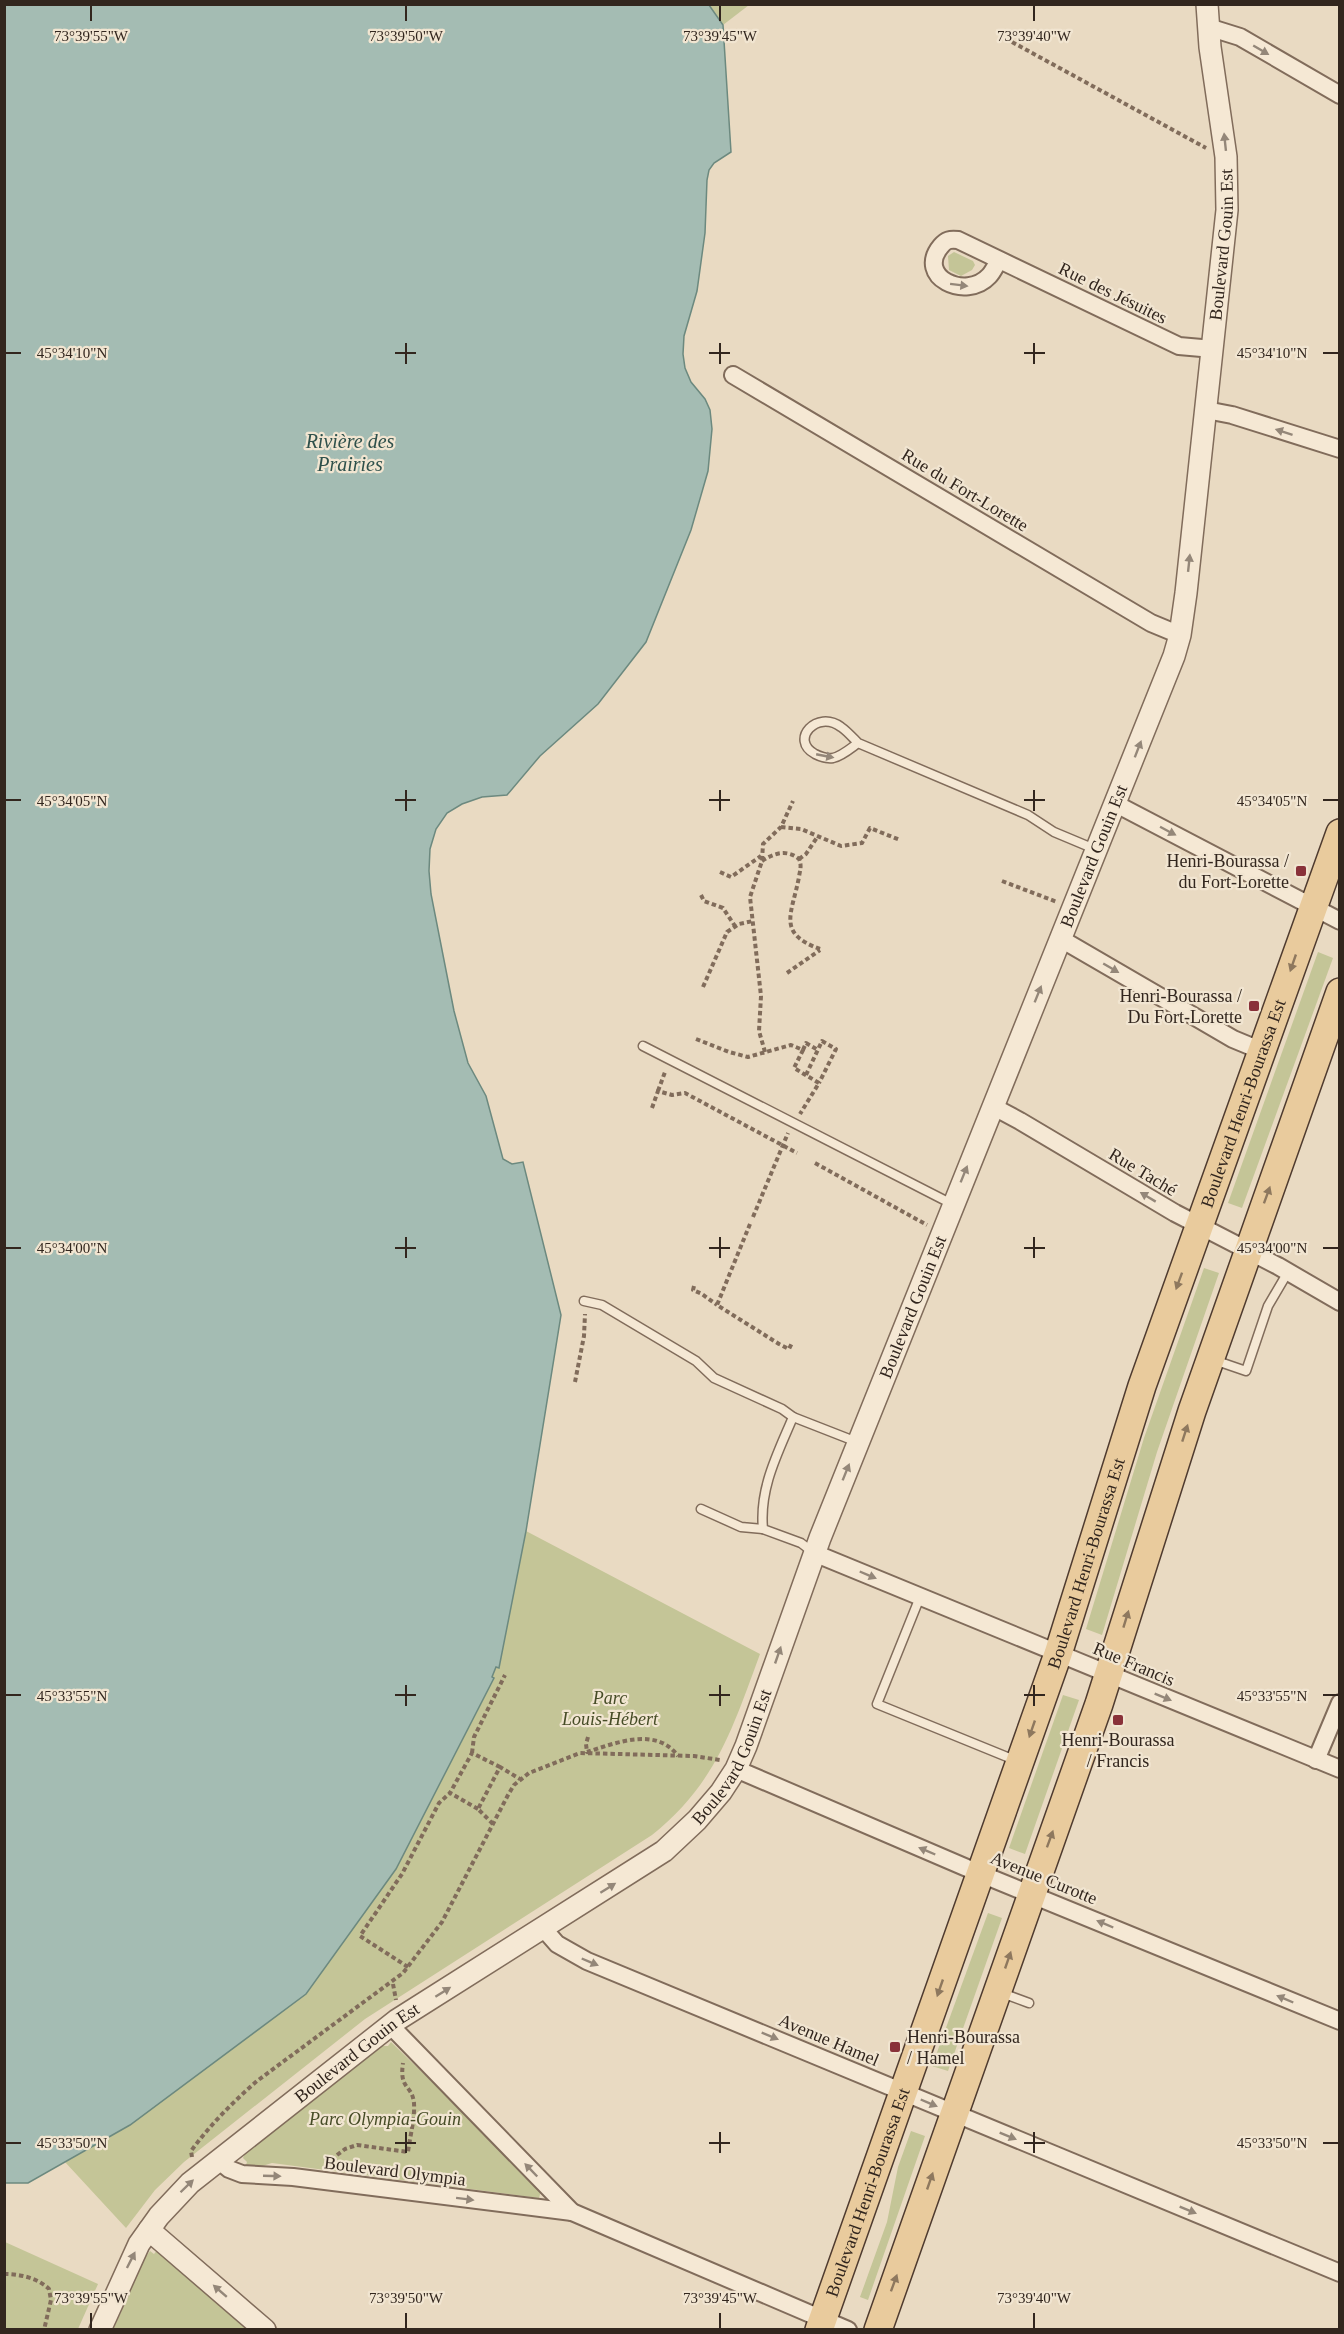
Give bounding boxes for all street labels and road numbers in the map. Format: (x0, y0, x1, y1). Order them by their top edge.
street label: Boulevard Gouin Est (1205, 169, 1237, 321)
street label: Rue des Jésuites (1056, 258, 1170, 328)
street label: Rue du Fort-Lorette (898, 444, 1032, 536)
street label: Boulevard Gouin Est (1056, 782, 1131, 930)
street label: Boulevard Henri-Bourassa Est (1197, 996, 1290, 1210)
street label: Rue Taché (1105, 1144, 1181, 1200)
street label: Boulevard Gouin Est (875, 1233, 950, 1381)
street label: Boulevard Henri-Bourassa Est (1044, 1455, 1129, 1672)
street label: Rue Francis (1090, 1638, 1178, 1690)
street label: Boulevard Gouin Est (688, 1686, 775, 1829)
street label: Avenue Curotte (988, 1848, 1100, 1908)
street label: Boulevard Gouin Est (291, 1998, 423, 2107)
street label: Avenue Hamel (776, 2010, 882, 2070)
street label: Boulevard Henri-Bourassa Est (822, 2085, 914, 2299)
street label: Boulevard Olympia (323, 2152, 467, 2190)

